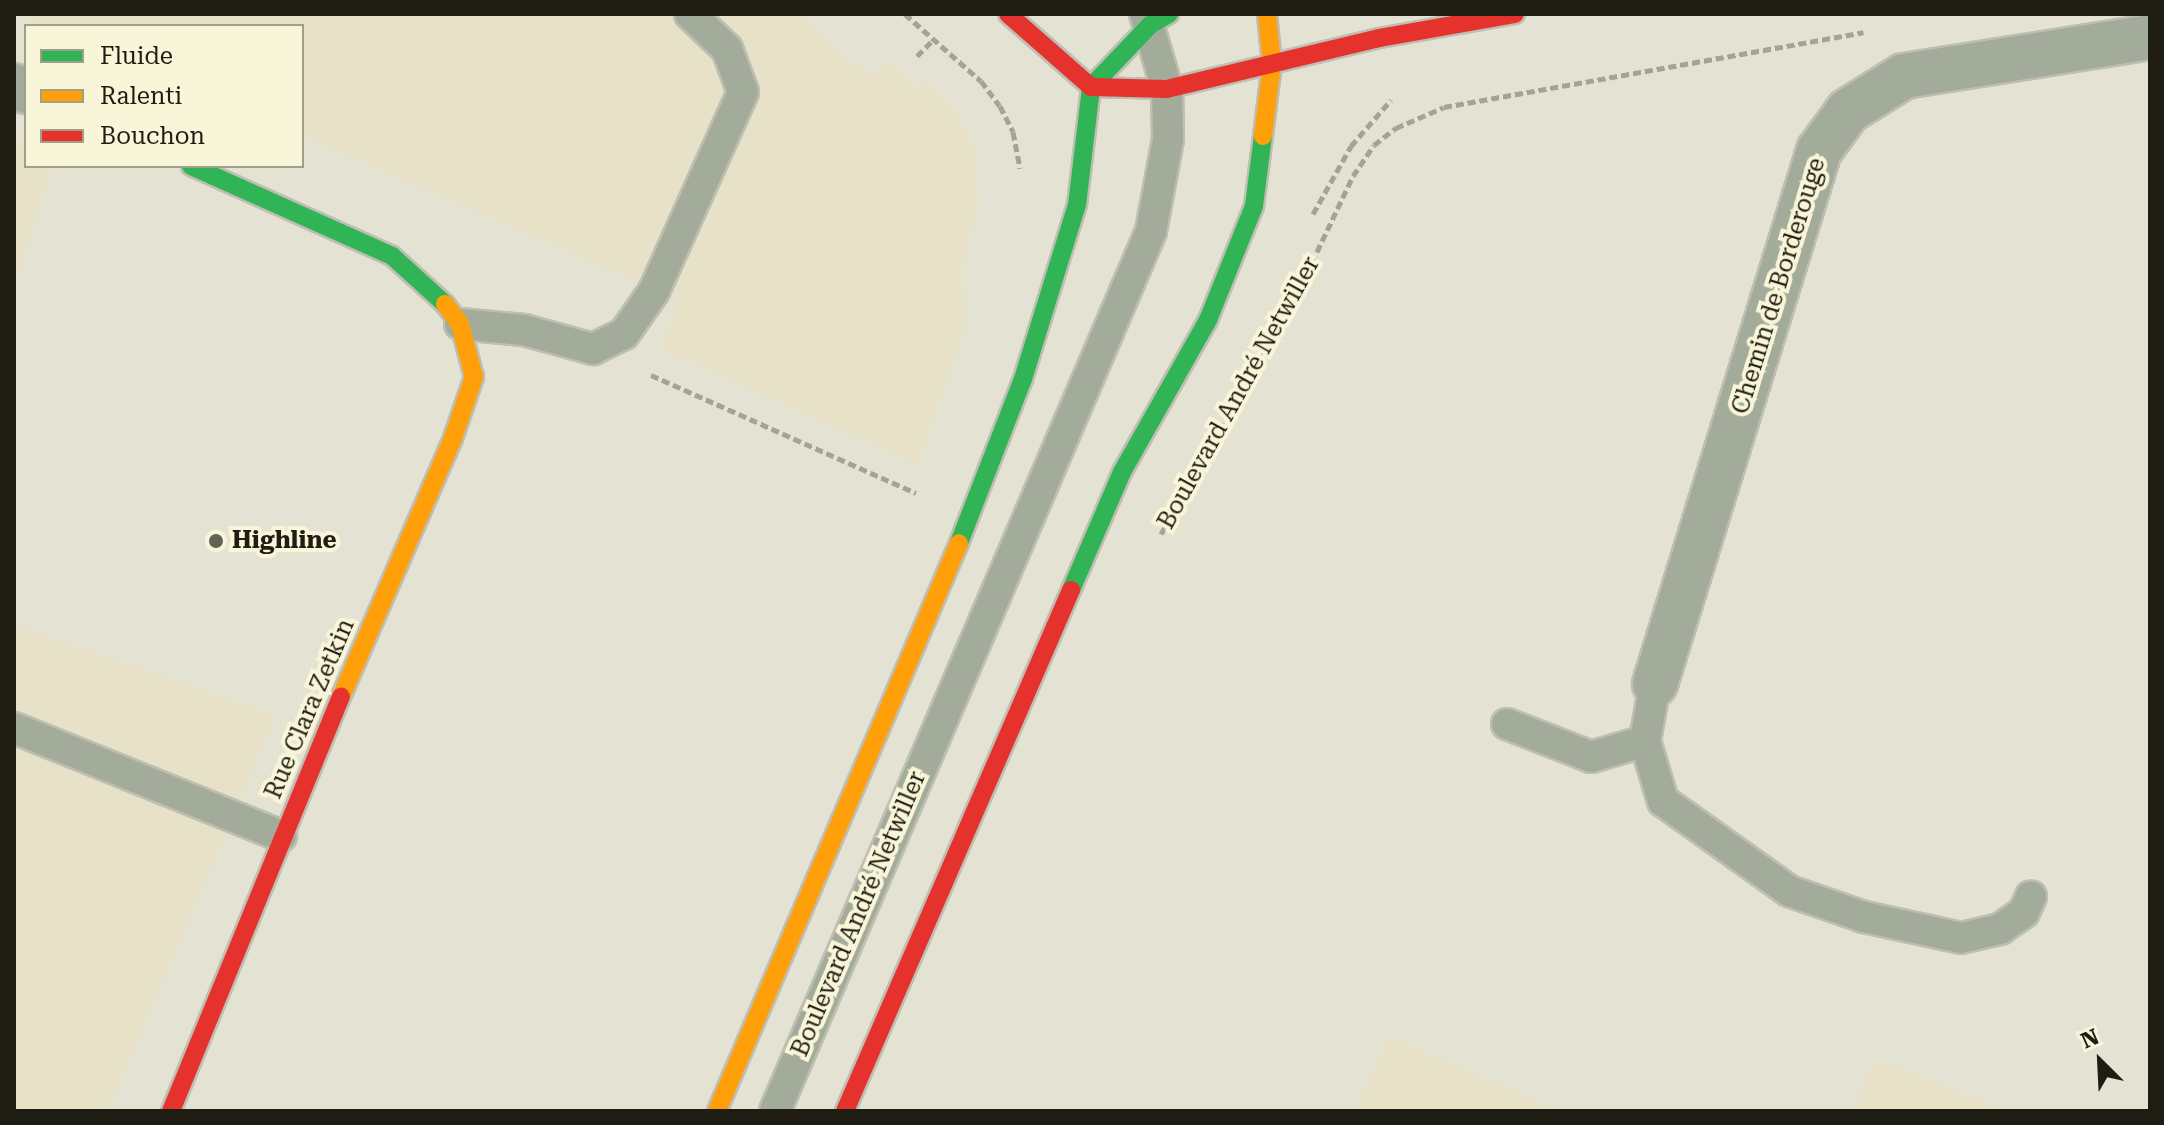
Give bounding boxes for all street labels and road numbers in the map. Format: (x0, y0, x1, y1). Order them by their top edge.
street label: Chemin de Borderouge (1726, 154, 1832, 418)
street label: Boulevard André Netwiller (1152, 252, 1326, 534)
street label: Rue Clara Zetkin (259, 615, 361, 803)
street label: Boulevard André Netwiller (786, 767, 932, 1061)

